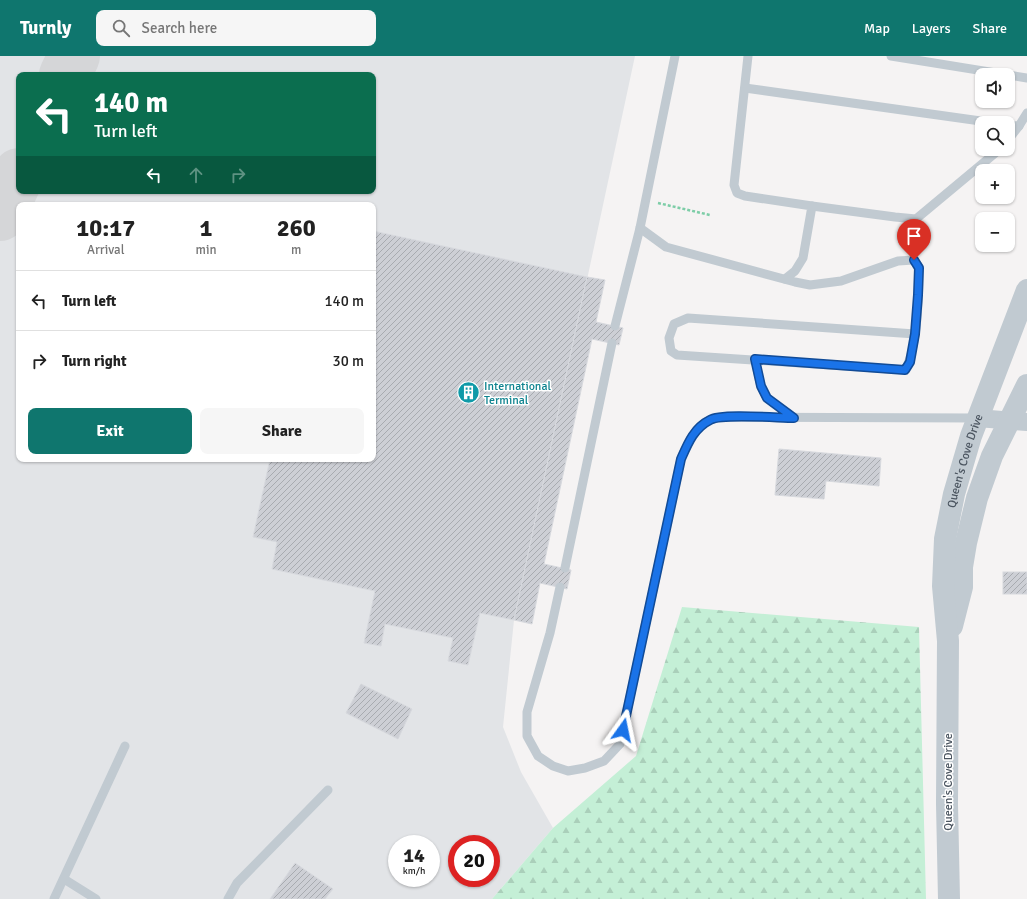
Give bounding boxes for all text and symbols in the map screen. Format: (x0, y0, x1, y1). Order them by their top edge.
search box (96, 10, 376, 46)
text: Turnly (20, 16, 72, 40)
icon: search (110, 17, 132, 39)
text: Search here (142, 19, 217, 37)
text: Map (864, 20, 890, 37)
text: Layers (912, 20, 951, 37)
text: Share (973, 20, 1007, 37)
map controls (975, 68, 1015, 252)
button: sound (975, 68, 1015, 108)
text: 140 m (94, 86, 168, 120)
icon: left (28, 88, 80, 140)
button: search (975, 116, 1015, 156)
text: Turn left (94, 120, 157, 142)
icon: left (143, 164, 165, 186)
icon: ahead (185, 164, 207, 186)
icon: right (227, 164, 249, 186)
button: + (975, 164, 1015, 204)
button: − (975, 212, 1015, 252)
text: 10:17 (76, 213, 135, 243)
text: 1 (200, 213, 212, 243)
text: 260 (277, 213, 316, 243)
pin (897, 219, 931, 260)
icon: arrive (903, 225, 925, 247)
text: Arrival (87, 242, 124, 258)
text: min (196, 242, 217, 258)
text: m (291, 242, 301, 258)
icon: left (28, 290, 50, 312)
text: Turn left (62, 292, 116, 310)
text: 140 m (324, 292, 364, 310)
icon: right (28, 350, 50, 372)
text: Turn right (62, 352, 127, 370)
text: 30 m (333, 352, 364, 370)
place label: International Terminal (484, 379, 551, 408)
building icon: International Terminal (455, 380, 481, 406)
button: Exit (28, 408, 192, 454)
button: Share (200, 408, 364, 454)
street label: Queen's Cove Drive (944, 412, 987, 509)
position arrow (602, 709, 644, 751)
street label: Queen's Cove Drive (941, 733, 956, 831)
speed limit sign: 20 (448, 835, 500, 887)
text: 14 (403, 843, 425, 868)
text: km/h (403, 865, 425, 877)

